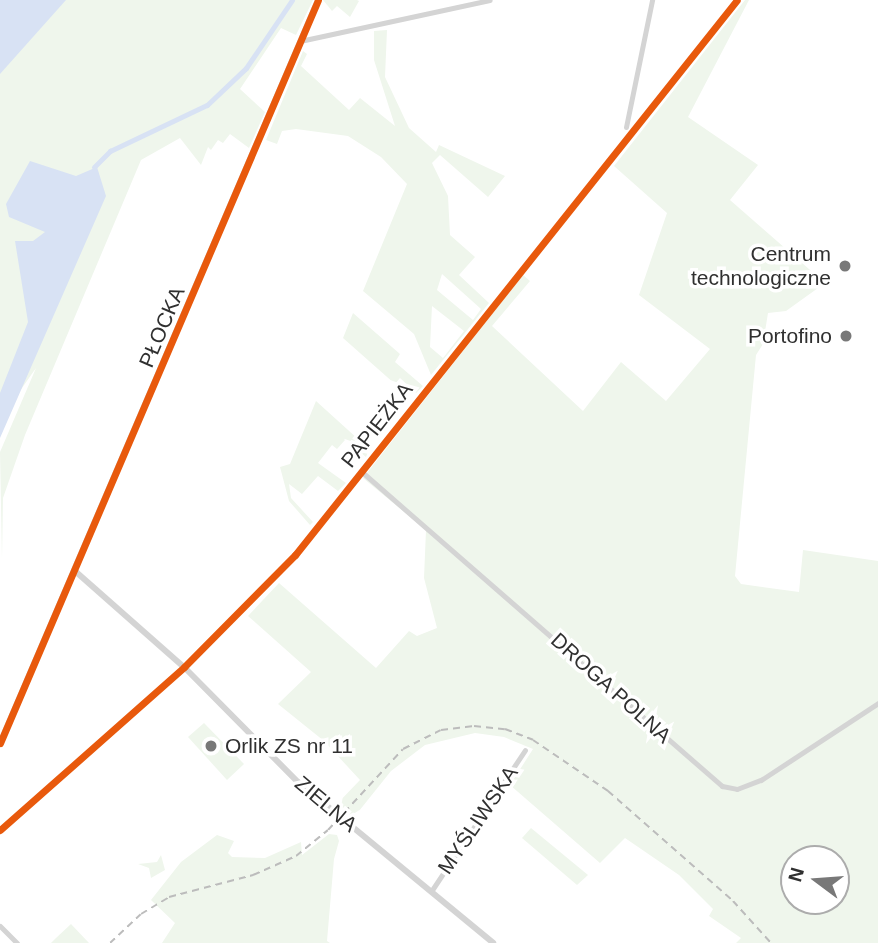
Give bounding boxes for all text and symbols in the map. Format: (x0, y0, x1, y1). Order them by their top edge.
place label: Centrum technologiczne (691, 241, 831, 291)
marker: Centrum technologiczne (837, 258, 853, 274)
street label: PŁOCKA (134, 283, 190, 371)
place label: Portofino (748, 323, 832, 349)
marker: Portofino (838, 328, 854, 344)
street label: PAPIEŻKA (336, 377, 418, 473)
street label: DROGA POLNA (545, 627, 677, 749)
place label: Orlik ZS nr 11 (225, 733, 353, 759)
marker: Orlik ZS nr 11 (203, 738, 219, 754)
street label: MYŚLIWSKA (433, 761, 523, 879)
street label: ZIELNA (290, 771, 362, 837)
north arrow (780, 845, 850, 915)
text: N (784, 865, 808, 884)

